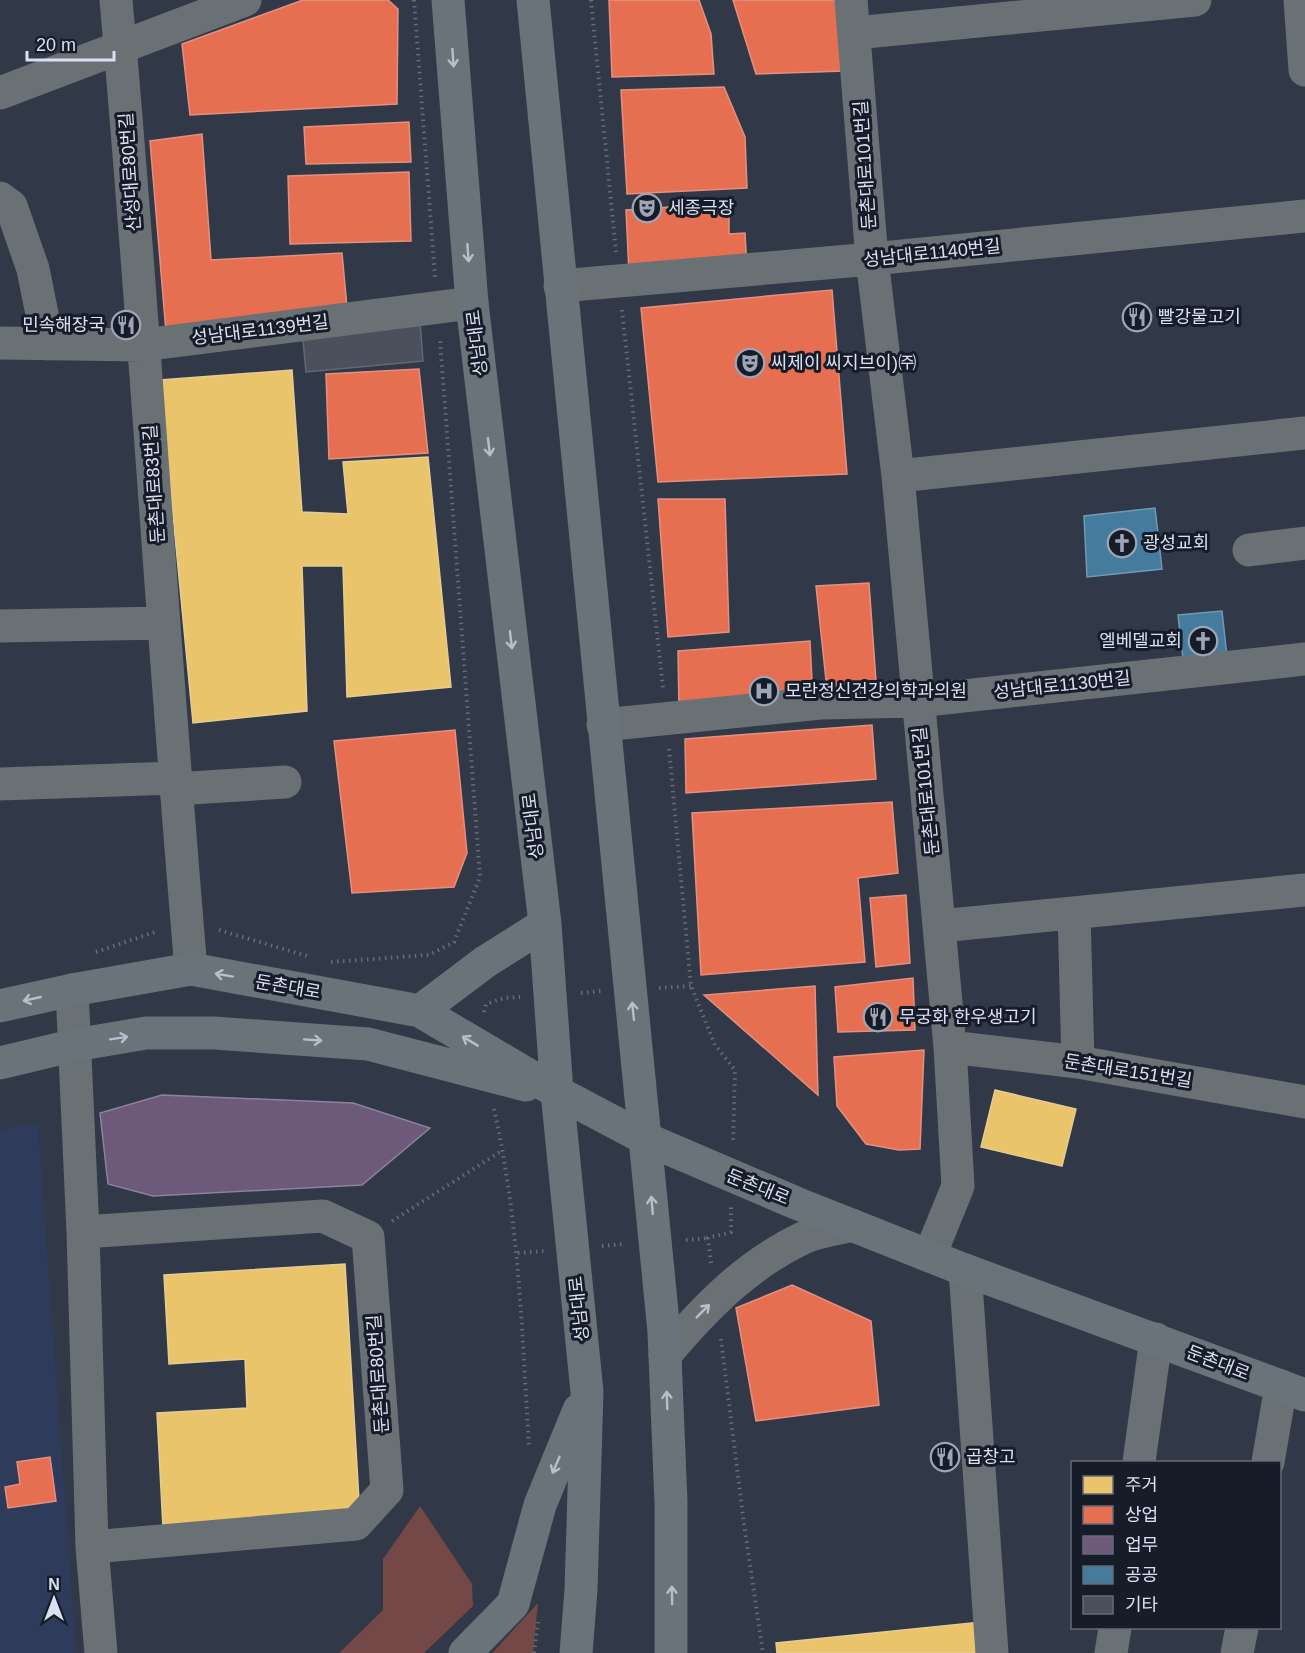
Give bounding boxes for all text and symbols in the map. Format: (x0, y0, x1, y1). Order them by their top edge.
scale bar (27, 24, 114, 62)
text: 20 m (36, 35, 76, 55)
one-way arrow (448, 48, 459, 68)
street label: 둔촌대로101번길 (851, 100, 879, 230)
street label: 산성대로80번길 (116, 112, 144, 232)
theatre icon: 세종극장 (631, 192, 663, 224)
place label: 세종극장 (668, 198, 734, 218)
street label: 성남대로1140번길 (862, 236, 1002, 270)
one-way arrow (463, 242, 474, 262)
restaurant icon: 빨강물고기 (1121, 301, 1153, 333)
place label: 빨강물고기 (1158, 307, 1241, 327)
restaurant icon: 민속해장국 (110, 309, 142, 341)
street label: 성남대로 (463, 309, 491, 377)
street label: 성남대로1139번길 (190, 312, 330, 348)
place label: 민속해장국 (22, 315, 105, 335)
theatre icon: 씨제이 씨지브이)㈜ (734, 347, 766, 379)
place label: 씨제이 씨지브이)㈜ (771, 353, 916, 373)
street label: 둔촌대로83번길 (140, 424, 168, 544)
one-way arrow (484, 436, 495, 456)
church icon: 광성교회 (1106, 527, 1138, 559)
place label: 광성교회 (1143, 533, 1209, 553)
church icon: 엘베델교회 (1187, 625, 1219, 657)
one-way arrow (506, 630, 517, 650)
place label: 엘베델교회 (1099, 631, 1182, 651)
street label: 성남대로1130번길 (992, 668, 1132, 702)
hospital icon: 모란정신건강의학과의원 (748, 675, 780, 707)
place label: 모란정신건강의학과의원 (785, 681, 967, 701)
street label: 둔촌대로101번길 (909, 726, 943, 856)
street label: 성남대로 (519, 792, 547, 860)
one-way arrow (215, 969, 234, 980)
street label: 둔촌대로 (254, 971, 322, 1003)
one-way arrow (23, 993, 42, 1005)
restaurant icon: 무궁화 한우생고기 (862, 1001, 894, 1033)
one-way arrow (627, 1002, 638, 1022)
place label: 무궁화 한우생고기 (899, 1007, 1036, 1027)
one-way arrow (108, 1032, 128, 1043)
one-way arrow (462, 1034, 479, 1046)
one-way arrow (303, 1035, 323, 1046)
street label: 둔촌대로151번길 (1063, 1051, 1193, 1091)
street label: 둔촌대로 (724, 1165, 792, 1209)
one-way arrow (646, 1196, 657, 1216)
street label: 성남대로 (566, 1275, 592, 1343)
one-way arrow (696, 1303, 711, 1318)
street label: 둔촌대로80번길 (364, 1314, 392, 1434)
street label: 둔촌대로 (1183, 1342, 1253, 1384)
one-way arrow (661, 1390, 672, 1410)
restaurant icon: 곱창고 (929, 1441, 961, 1473)
place label: 곱창고 (966, 1447, 1016, 1467)
one-way arrow (550, 1456, 562, 1474)
legend (1071, 1461, 1281, 1629)
text: 주거 (1125, 1475, 1158, 1495)
text: 상업 (1125, 1505, 1158, 1525)
text: 업무 (1125, 1535, 1158, 1555)
text: 공공 (1125, 1565, 1158, 1585)
north arrow (24, 1569, 84, 1629)
text: N (48, 1576, 60, 1593)
one-way arrow (666, 1585, 678, 1605)
text: 기타 (1125, 1595, 1159, 1615)

